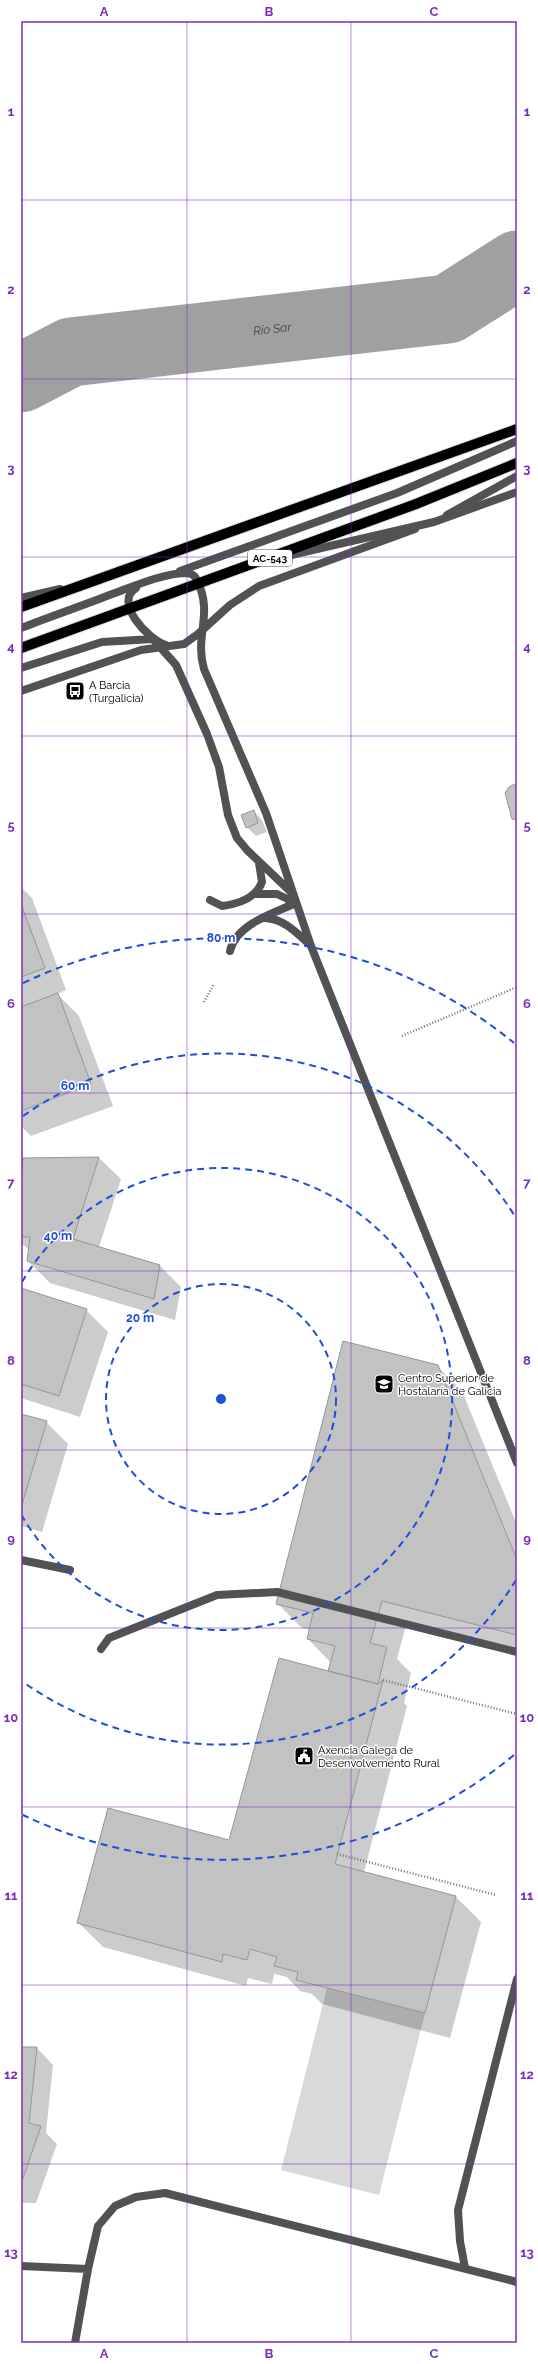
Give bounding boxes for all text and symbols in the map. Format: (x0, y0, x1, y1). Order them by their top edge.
text: A (100, 4, 109, 19)
text: B (265, 4, 274, 19)
text: C (430, 4, 439, 19)
text: 1 (8, 104, 15, 119)
text: 1 (524, 104, 531, 119)
text: 2 (7, 282, 15, 297)
text: 2 (523, 282, 531, 297)
water label: Río Sar (253, 320, 293, 338)
text: 3 (7, 461, 15, 476)
text: 3 (523, 461, 531, 476)
road number: AC-543 (248, 550, 292, 566)
text: 4 (7, 639, 15, 654)
text: 4 (523, 639, 531, 654)
place label: A Barcia (Turgalicia) (89, 679, 144, 705)
bus stop icon: A Barcia (Turgalicia) (64, 680, 86, 702)
text: 5 (7, 818, 15, 833)
text: 5 (523, 818, 531, 833)
text: 80 m (207, 931, 235, 945)
text: 6 (7, 996, 15, 1011)
text: 6 (523, 996, 531, 1011)
text: 60 m (61, 1079, 89, 1093)
text: 7 (7, 1175, 15, 1190)
text: 7 (523, 1175, 531, 1190)
text: 40 m (44, 1229, 72, 1243)
text: 20 m (126, 1311, 154, 1325)
text: 8 (7, 1353, 15, 1368)
text: 8 (523, 1353, 531, 1368)
place label: Centro Superior de Hostalaría de Galicia (398, 1372, 501, 1398)
school or university icon: Centro Superior de Hostalaría de Galicia (373, 1373, 395, 1395)
centre of rings (214, 1392, 228, 1406)
text: 9 (7, 1531, 15, 1546)
text: 9 (523, 1531, 531, 1546)
text: 10 (4, 1710, 18, 1725)
text: 10 (520, 1710, 534, 1725)
place label: Axencia Galega de Desenvolvemento Rural (318, 1744, 440, 1770)
public building icon: Axencia Galega de Desenvolvemento Rural (293, 1745, 315, 1767)
text: 11 (5, 1888, 18, 1903)
text: 11 (521, 1888, 534, 1903)
text: 12 (4, 2067, 18, 2082)
text: 12 (520, 2067, 534, 2082)
text: 13 (4, 2245, 18, 2260)
text: 13 (520, 2245, 534, 2260)
text: A (100, 2346, 109, 2361)
text: B (265, 2346, 274, 2361)
text: C (430, 2346, 439, 2361)

